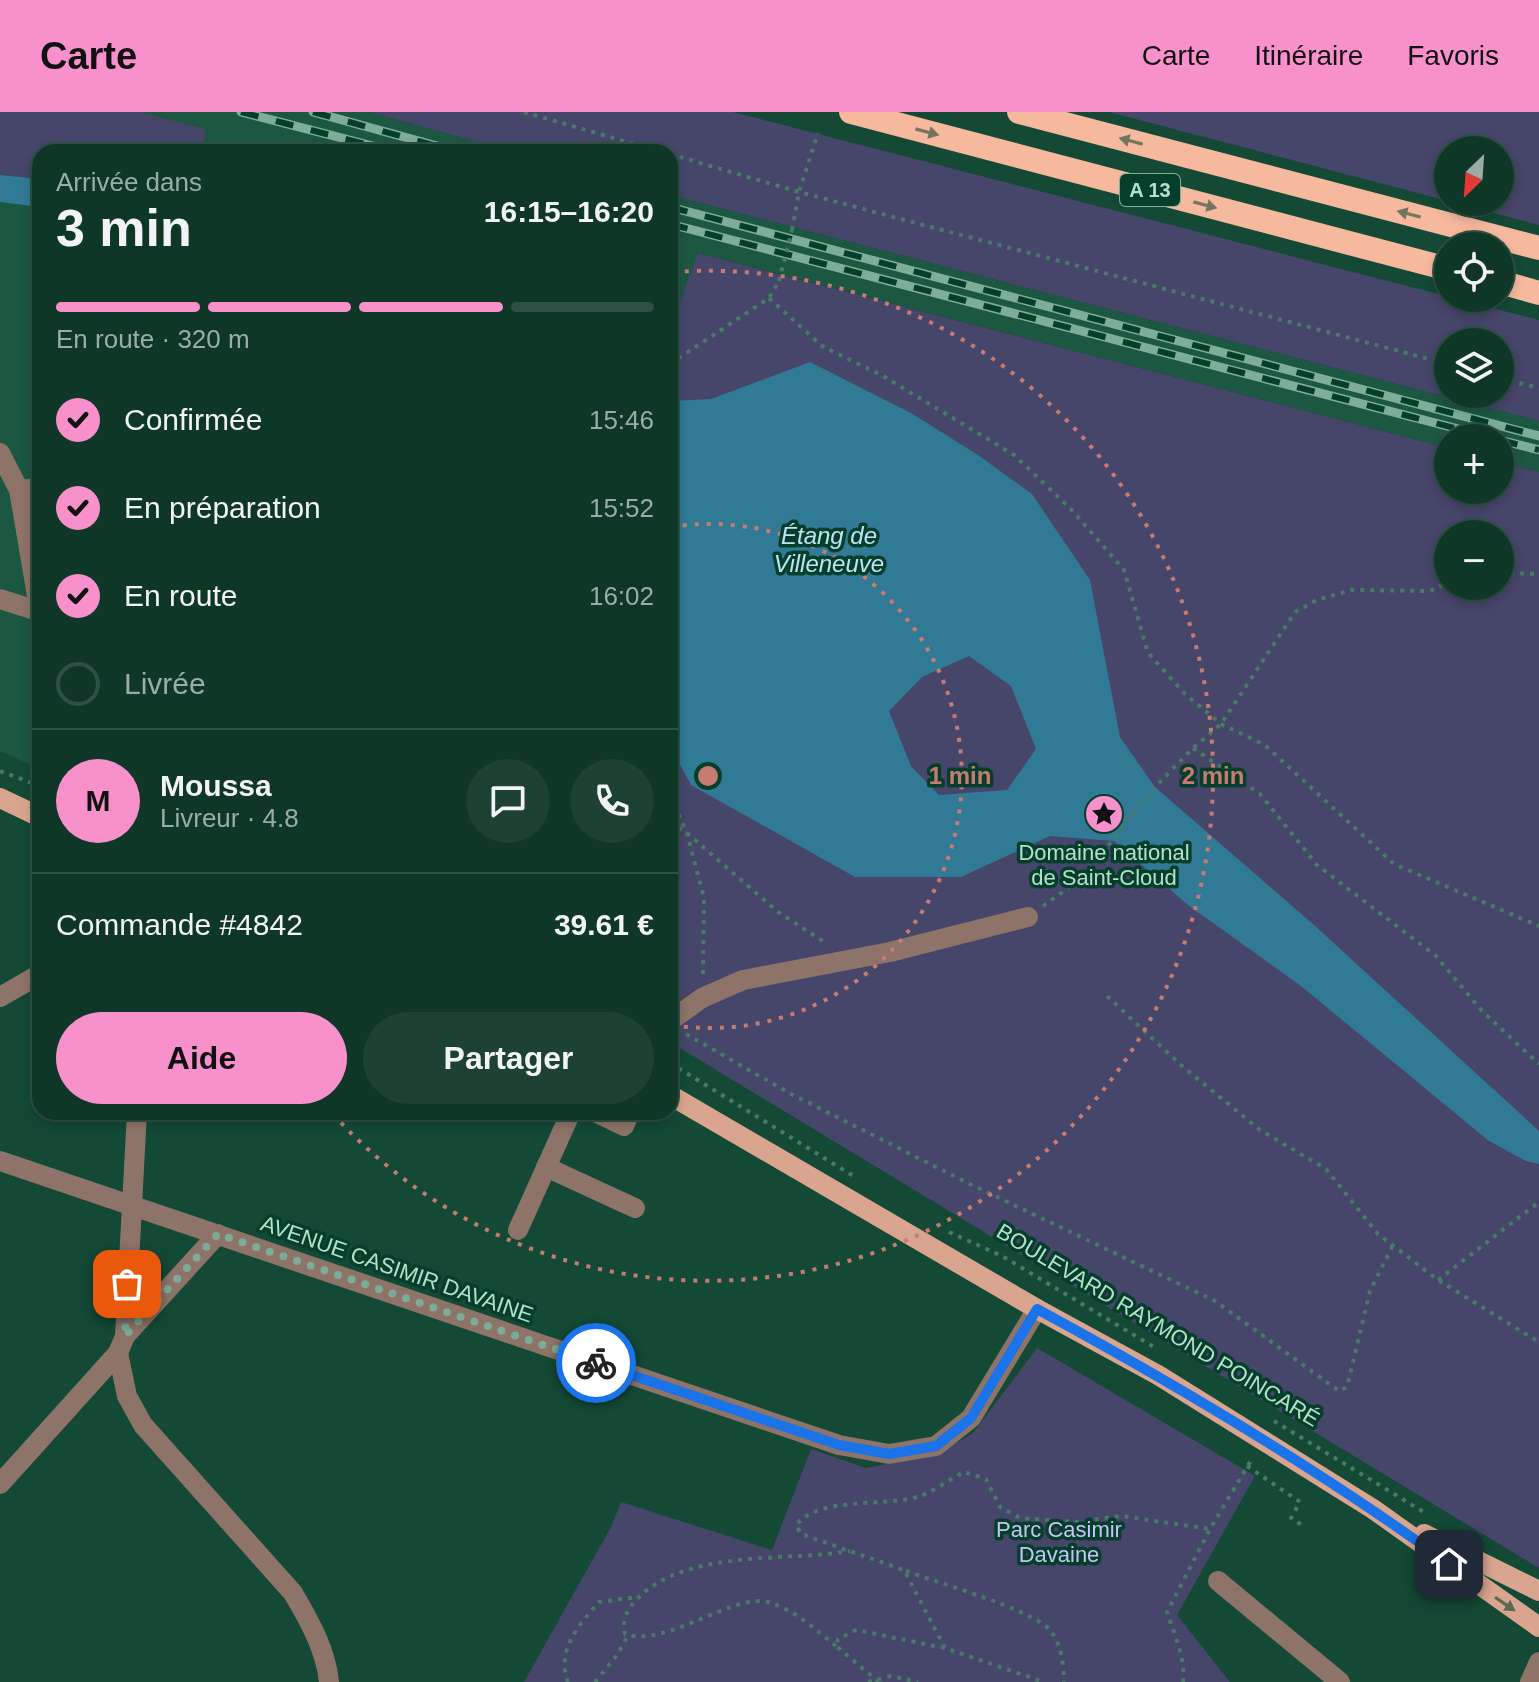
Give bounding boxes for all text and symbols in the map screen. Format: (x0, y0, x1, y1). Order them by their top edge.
text: Carte (40, 35, 137, 77)
text: Carte (1142, 40, 1210, 71)
text: Itinéraire (1254, 40, 1363, 71)
text: Favoris (1407, 40, 1499, 71)
one-way arrow (914, 126, 939, 138)
one-way arrow (1118, 135, 1143, 147)
north arrow (1434, 136, 1514, 216)
map controls (1434, 136, 1514, 600)
text: Arrivée dans (56, 167, 202, 197)
road number: A 13 (1120, 174, 1180, 206)
text: 16:15–16:20 (484, 195, 654, 228)
text: 3 min (56, 199, 192, 257)
one-way arrow (1193, 199, 1218, 211)
one-way arrow (1397, 208, 1422, 220)
button: locate (1434, 232, 1514, 312)
text: En route · 320 m (56, 324, 250, 354)
button: layers (1434, 328, 1514, 408)
icon: check (56, 398, 100, 442)
text: Confirmée (124, 403, 262, 436)
text: 15:46 (589, 405, 654, 435)
button: + (1434, 424, 1514, 504)
icon: check (56, 486, 100, 530)
text: En préparation (124, 491, 321, 524)
text: 15:52 (589, 493, 654, 523)
button: − (1434, 520, 1514, 600)
water label: Étang de Villeneuve (774, 522, 884, 577)
icon: check (56, 574, 100, 618)
text: En route (124, 579, 237, 612)
text: 16:02 (589, 581, 654, 611)
text: Livrée (124, 667, 206, 700)
button: chat (466, 759, 550, 843)
button: phone (570, 759, 654, 843)
centre of rings (694, 762, 722, 790)
text: 1 min (929, 762, 991, 789)
text: 2 min (1182, 762, 1244, 789)
text: Moussa (160, 769, 272, 802)
text: M (86, 784, 111, 817)
place icon: Domaine national de Saint-Cloud (1083, 793, 1125, 835)
text: Livreur · 4.8 (160, 803, 299, 833)
place label: Domaine national de Saint-Cloud (1018, 840, 1190, 890)
text: Commande #4842 (56, 908, 303, 941)
text: 39.61 € (554, 908, 654, 941)
button: Aide (56, 1012, 347, 1104)
button: Partager (363, 1012, 654, 1104)
street label: AVENUE CASIMIR DAVAINE (258, 1211, 536, 1327)
street label: BOULEVARD RAYMOND POINCARÉ (992, 1218, 1324, 1432)
pin (93, 1250, 161, 1318)
icon: bag (105, 1262, 149, 1306)
courier (556, 1323, 636, 1403)
icon: bike (574, 1341, 618, 1385)
park label: Parc Casimir Davaine (996, 1517, 1122, 1567)
pin (1415, 1530, 1483, 1598)
icon: home (1427, 1542, 1471, 1586)
one-way arrow (1494, 1596, 1515, 1611)

